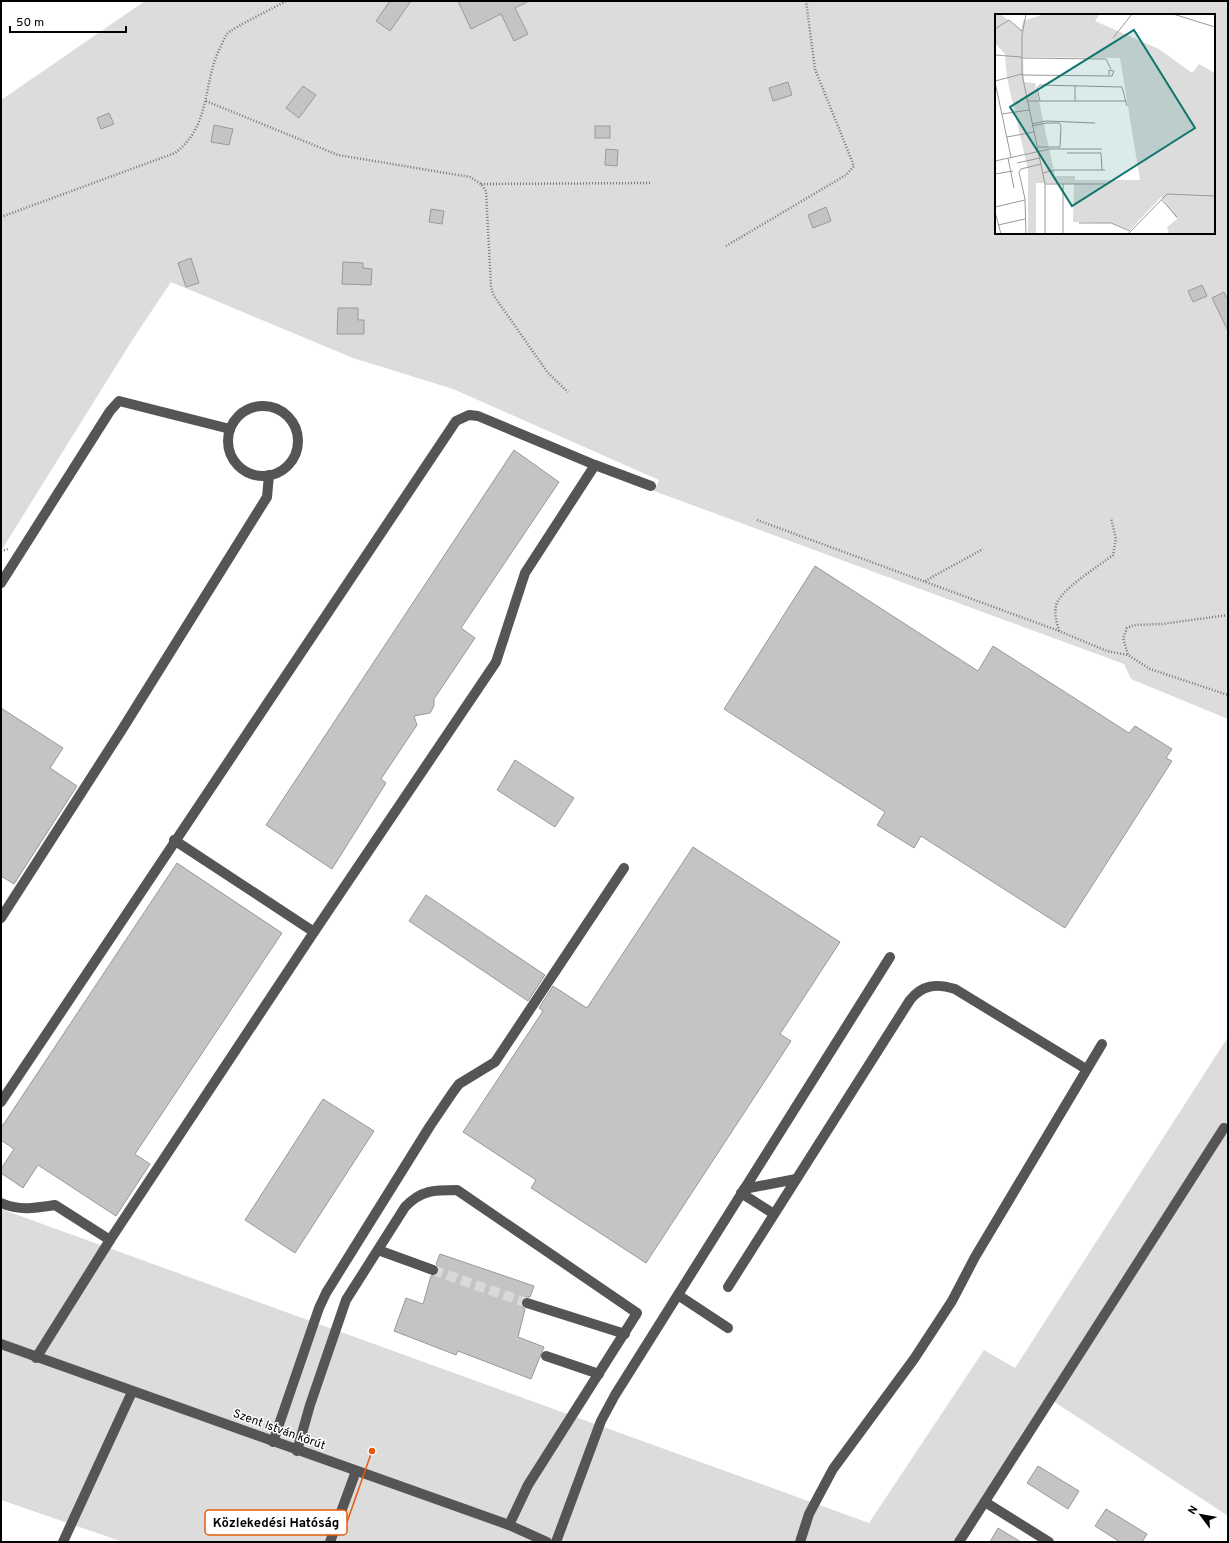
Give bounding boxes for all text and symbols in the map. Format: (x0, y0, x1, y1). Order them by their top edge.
scale bar (10, 8, 126, 34)
inset map (995, 14, 1215, 234)
text: 50 m (16, 15, 44, 31)
street label: Szent István körút (231, 1406, 327, 1454)
north arrow (1181, 1495, 1221, 1535)
text: N (1185, 1503, 1201, 1517)
callout: Közlekedési Hatóság (205, 1510, 347, 1535)
text: Közlekedési Hatóság (213, 1516, 339, 1532)

